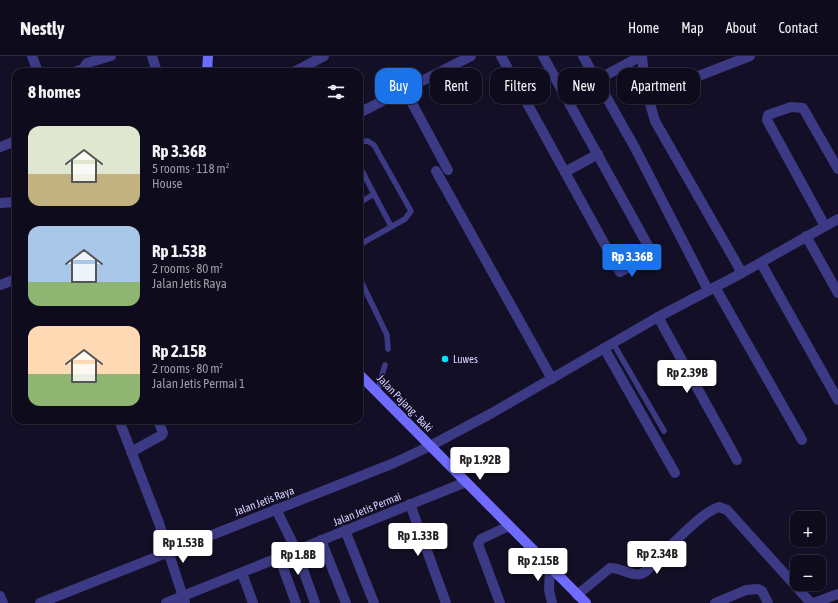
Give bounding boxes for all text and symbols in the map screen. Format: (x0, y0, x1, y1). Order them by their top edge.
text: Nestly (20, 17, 65, 39)
text: Home (628, 20, 659, 36)
text: Map (681, 20, 704, 36)
text: About (726, 20, 757, 36)
text: Contact (779, 20, 818, 36)
chip: Buy (375, 68, 422, 104)
chip: Rent (430, 68, 482, 104)
chip: Filters (490, 68, 550, 104)
chip: New (558, 68, 609, 104)
chip: Apartment (617, 68, 700, 104)
icon: filters (325, 81, 347, 103)
text: 8 homes (28, 82, 81, 102)
text: Rp 3.36B (152, 141, 206, 161)
icon: home (60, 142, 108, 190)
text: 5 rooms · 118 m² (152, 161, 229, 176)
text: House (152, 176, 182, 191)
text: Rp 1.53B (152, 241, 206, 261)
icon: home (60, 242, 108, 290)
pin: Rp 3.36B (591, 244, 673, 278)
text: Rp 3.36B (611, 249, 653, 264)
text: 2 rooms · 80 m² (152, 261, 223, 276)
text: Jalan Jetis Raya (152, 276, 227, 291)
text: Rp 2.15B (152, 341, 206, 361)
icon: home (60, 342, 108, 390)
place label: Luwes (453, 353, 478, 365)
marker: Luwes (440, 354, 450, 364)
pin: Rp 2.39B (646, 360, 728, 394)
text: 2 rooms · 80 m² (152, 361, 223, 376)
text: Rp 2.39B (666, 365, 708, 380)
street label: Jalan Pajang - Baki (375, 372, 435, 434)
text: Jalan Jetis Permai 1 (152, 376, 245, 391)
pin: Rp 1.92B (439, 447, 521, 481)
text: Rp 1.92B (459, 452, 501, 467)
street label: Jalan Jetis Raya (232, 484, 296, 518)
street label: Jalan Jetis Permai (331, 490, 403, 528)
map controls (790, 511, 826, 591)
button: + (790, 511, 826, 547)
pin: Rp 1.33B (377, 523, 459, 557)
text: Rp 1.33B (397, 528, 439, 543)
pin: Rp 1.53B (142, 530, 224, 564)
text: Rp 1.53B (162, 535, 204, 550)
pin: Rp 2.34B (616, 541, 698, 575)
pin: Rp 1.8B (261, 542, 335, 576)
text: Rp 2.34B (636, 546, 678, 561)
text: Rp 1.8B (280, 547, 316, 562)
pin: Rp 2.15B (497, 548, 579, 582)
text: Rp 2.15B (517, 553, 559, 568)
button: − (790, 555, 826, 591)

